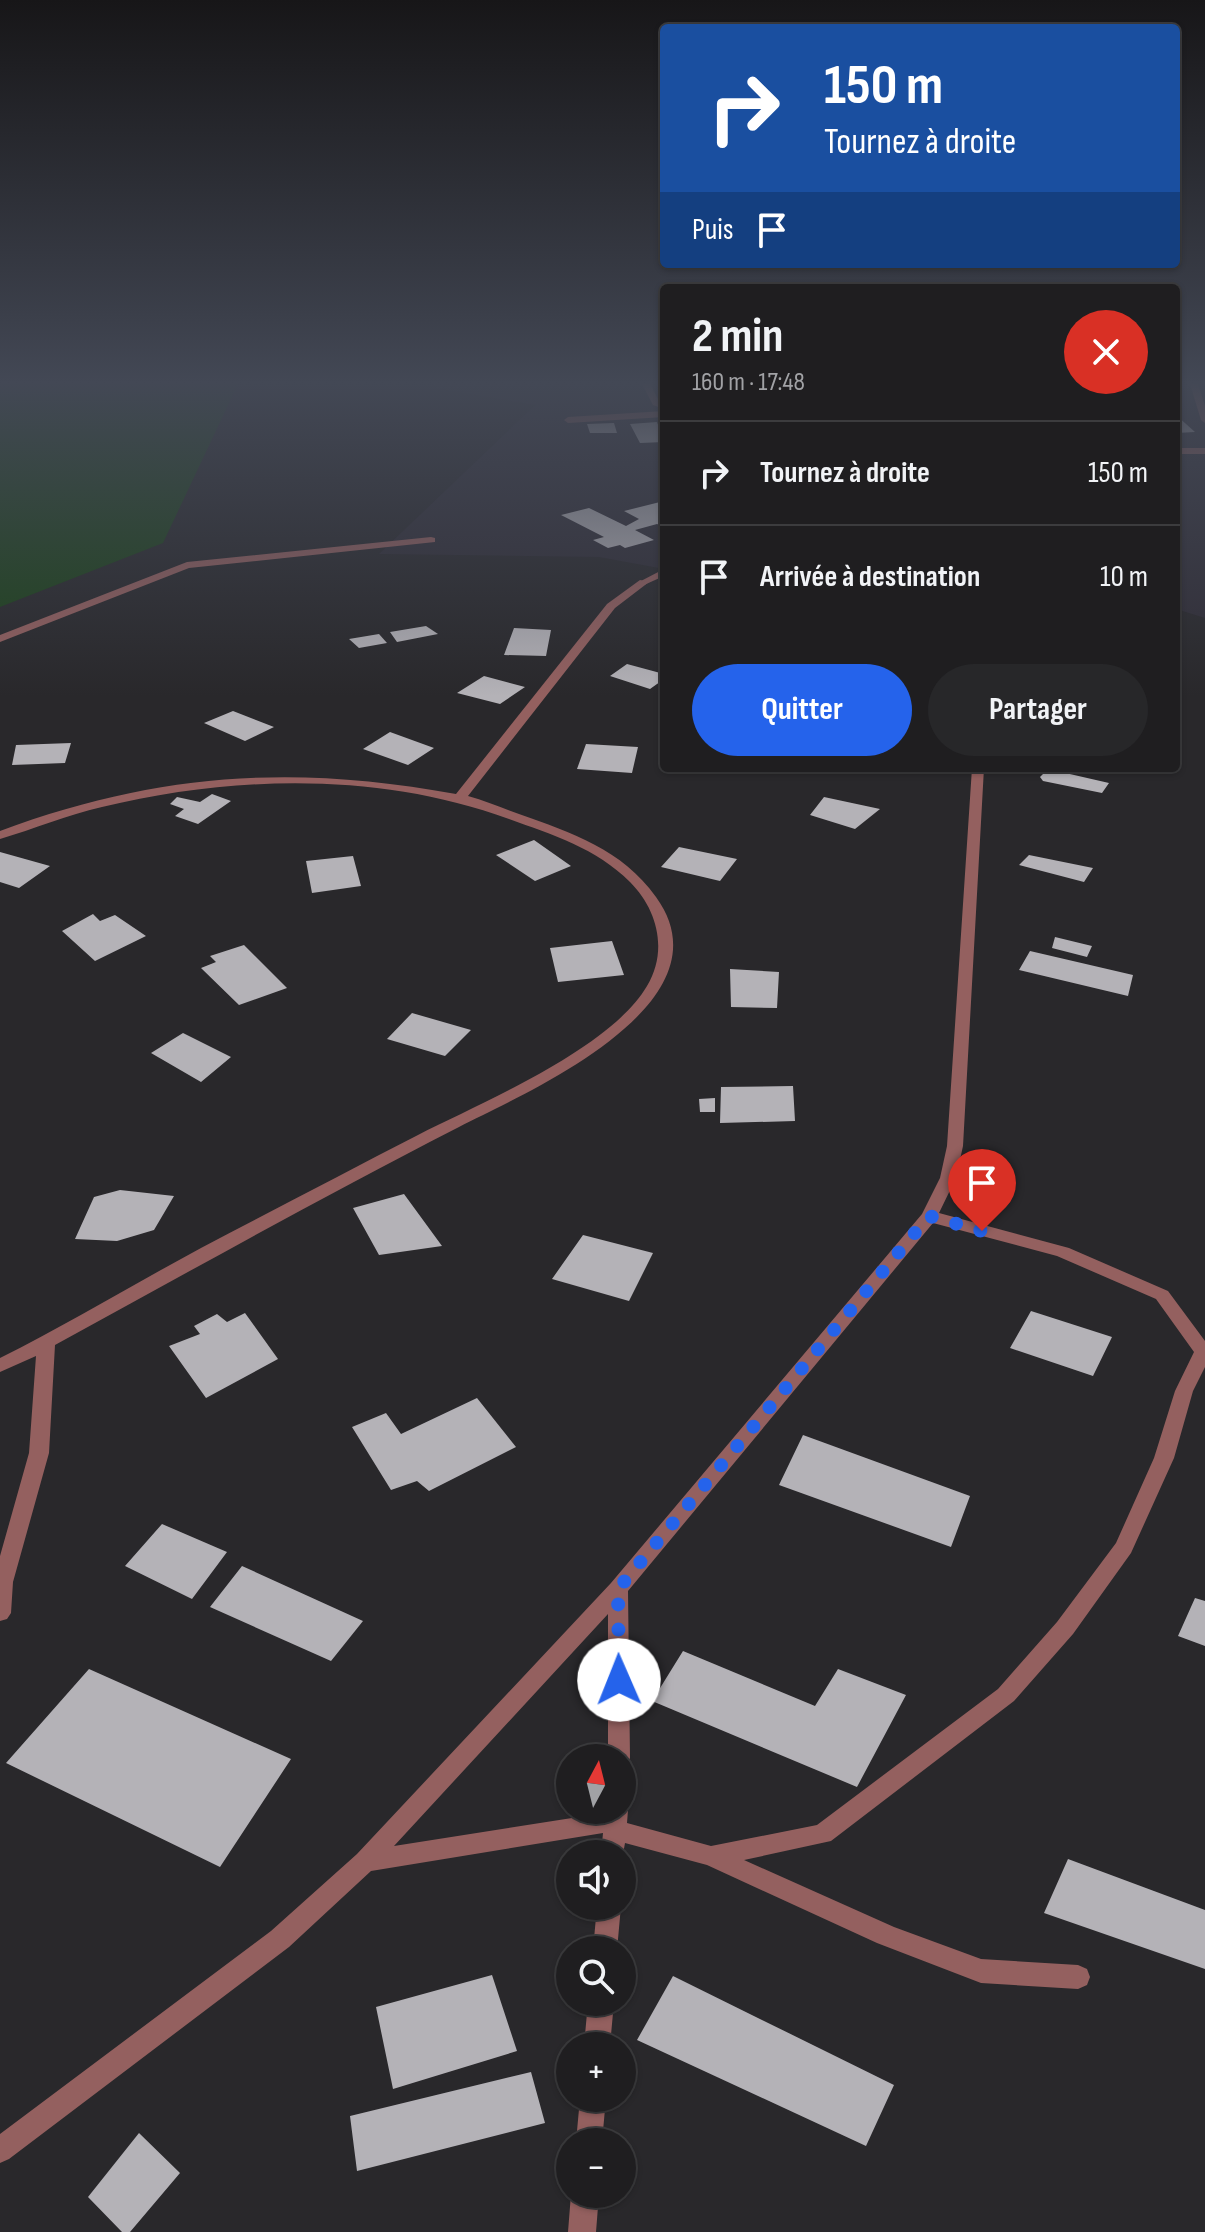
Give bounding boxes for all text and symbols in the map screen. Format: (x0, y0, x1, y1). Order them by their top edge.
text: 150 m (824, 53, 943, 120)
icon: right (692, 56, 796, 160)
text: Tournez à droite (824, 121, 1016, 164)
icon: arrive (750, 208, 794, 252)
text: Puis (692, 212, 734, 248)
text: 2 min (692, 308, 783, 365)
button: close (1064, 310, 1148, 394)
text: 160 m · 17:48 (692, 367, 805, 398)
icon: right (692, 451, 736, 495)
text: Tournez à droite (760, 455, 930, 491)
text: 150 m (1088, 455, 1148, 491)
icon: arrive (692, 555, 736, 599)
text: Arrivée à destination (760, 559, 980, 595)
text: 10 m (1100, 559, 1148, 595)
button: Quitter (692, 664, 912, 756)
button: Partager (928, 664, 1148, 756)
pin (948, 1149, 1016, 1231)
icon: arrive (960, 1161, 1004, 1205)
position arrow (577, 1638, 661, 1722)
north arrow (556, 1744, 636, 1824)
map controls (556, 1744, 636, 2208)
button: sound (556, 1840, 636, 1920)
button: search (556, 1936, 636, 2016)
button: + (556, 2032, 636, 2112)
button: − (556, 2128, 636, 2208)

